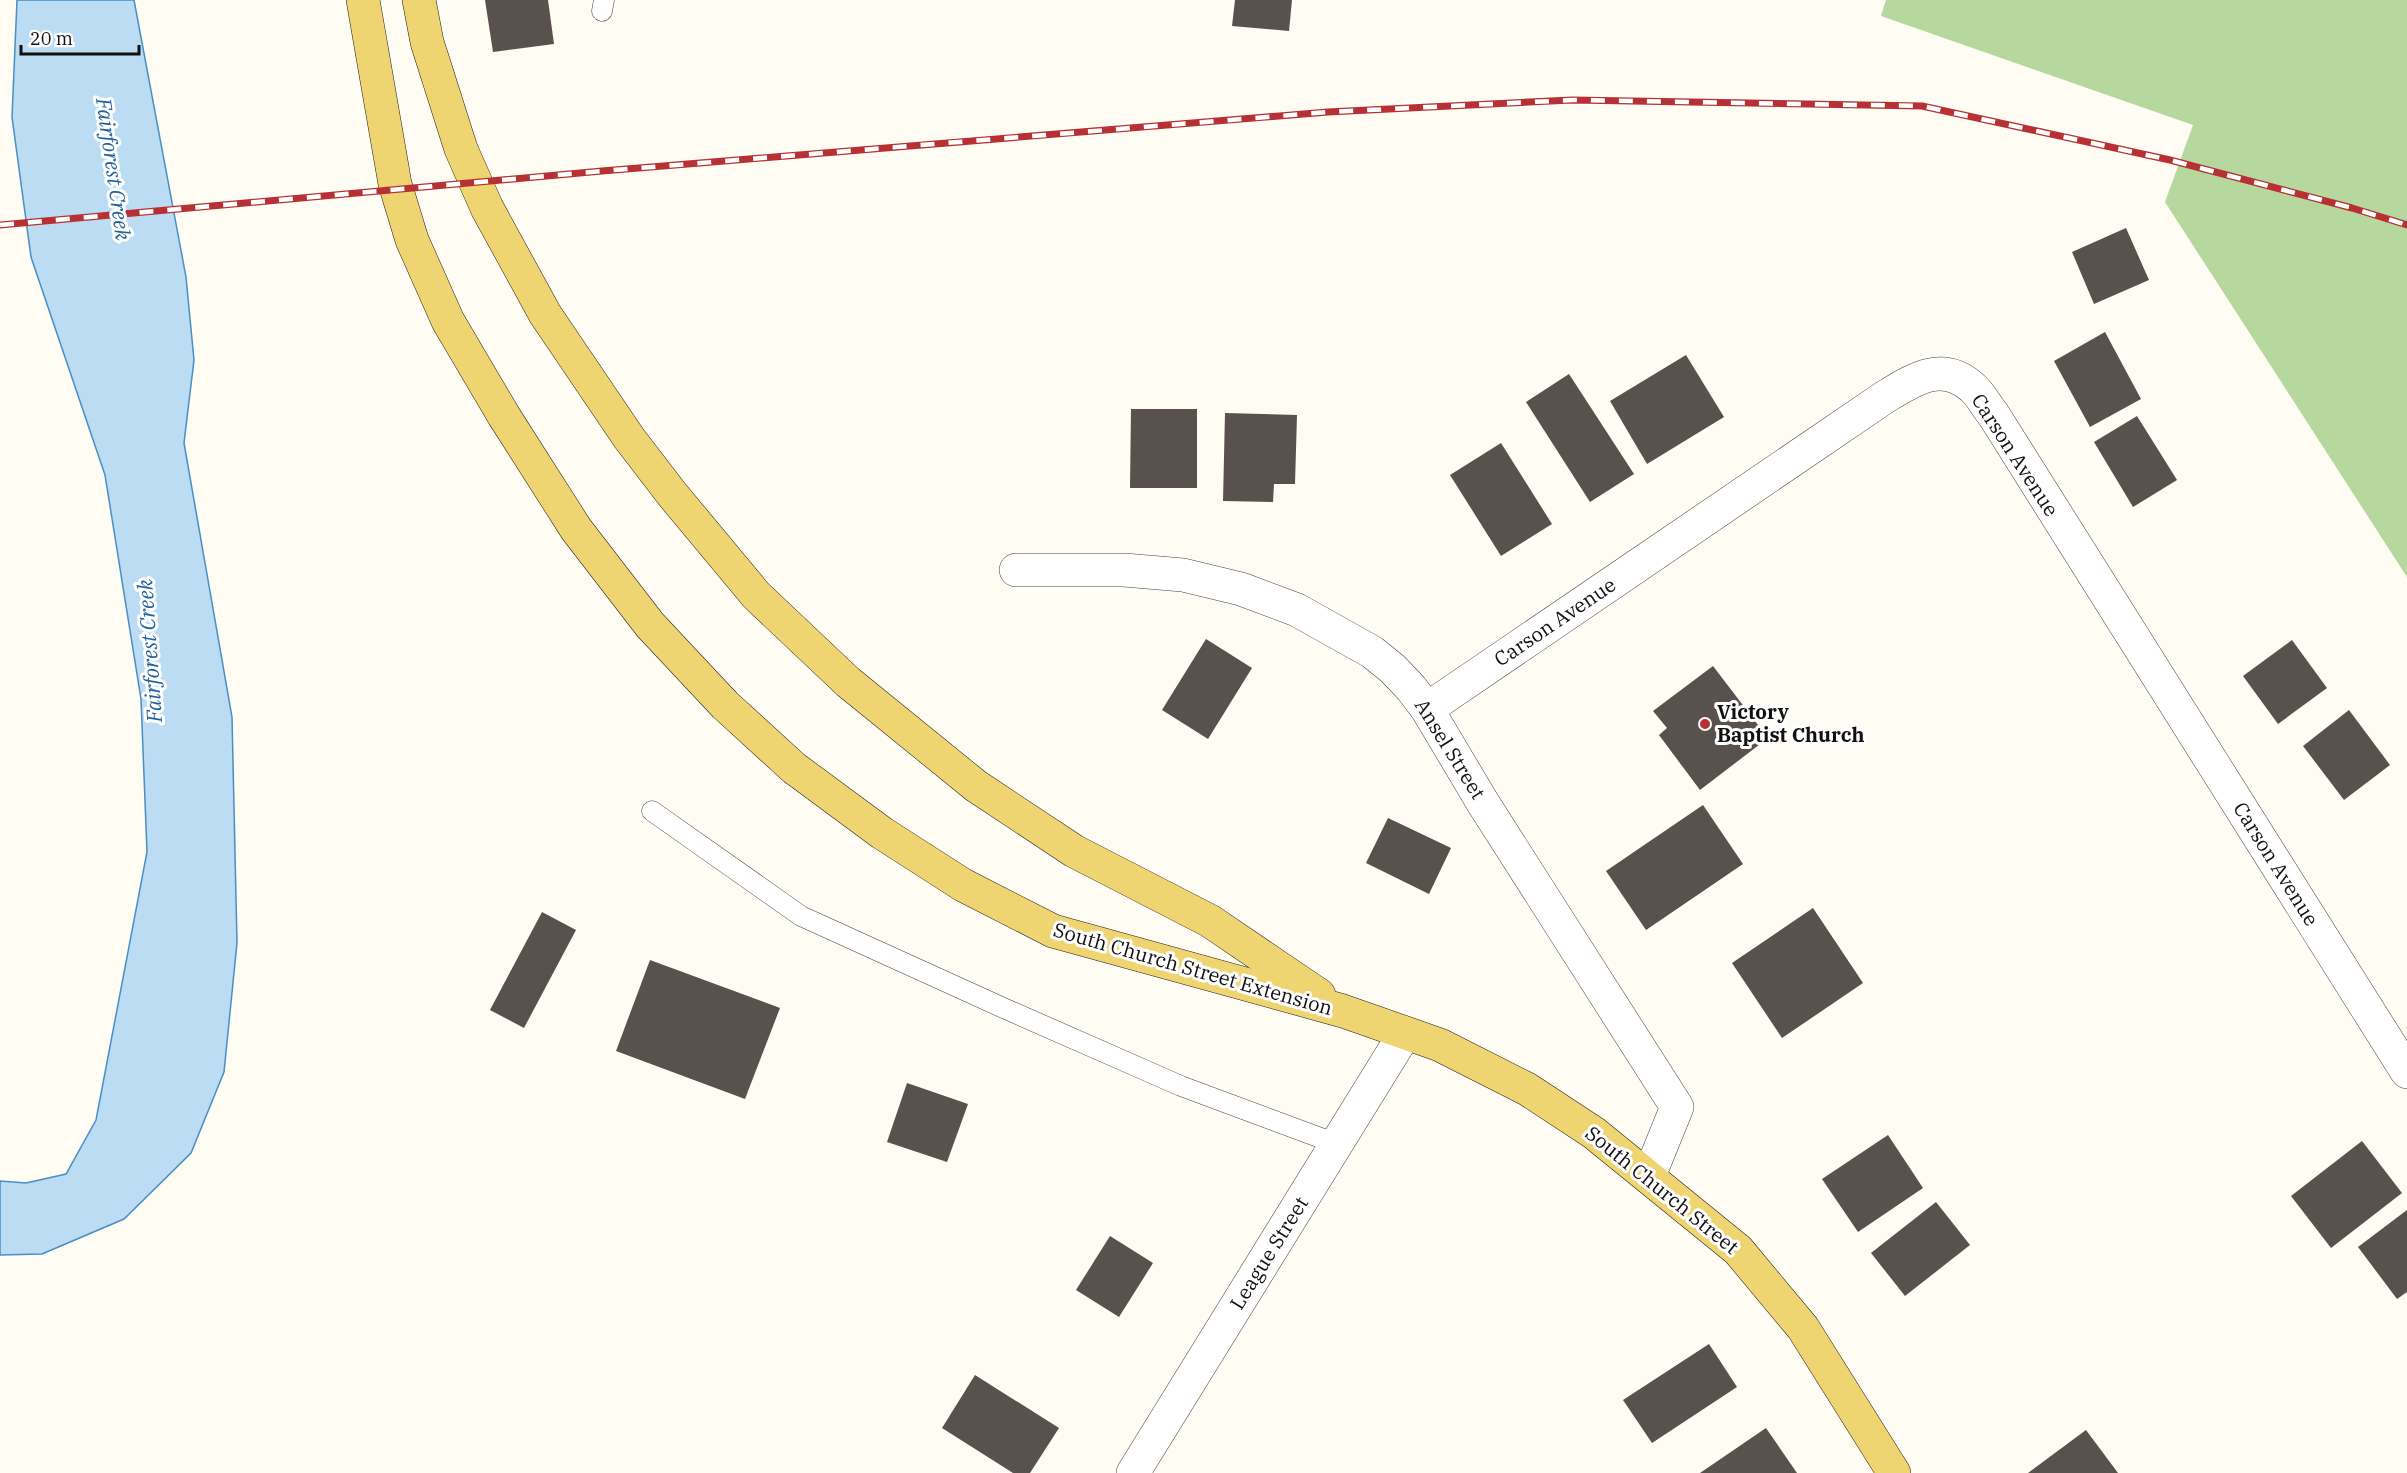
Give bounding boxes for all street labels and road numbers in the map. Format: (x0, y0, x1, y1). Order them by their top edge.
street label: Carson Avenue (1966, 388, 2065, 521)
street label: Carson Avenue (1489, 571, 1621, 672)
street label: Ansel Street (1409, 693, 1492, 804)
street label: Carson Avenue (2228, 797, 2325, 931)
street label: South Church Street Extension (1050, 916, 1336, 1021)
street label: South Church Street (1580, 1119, 1745, 1260)
street label: League Street (1223, 1191, 1314, 1314)

